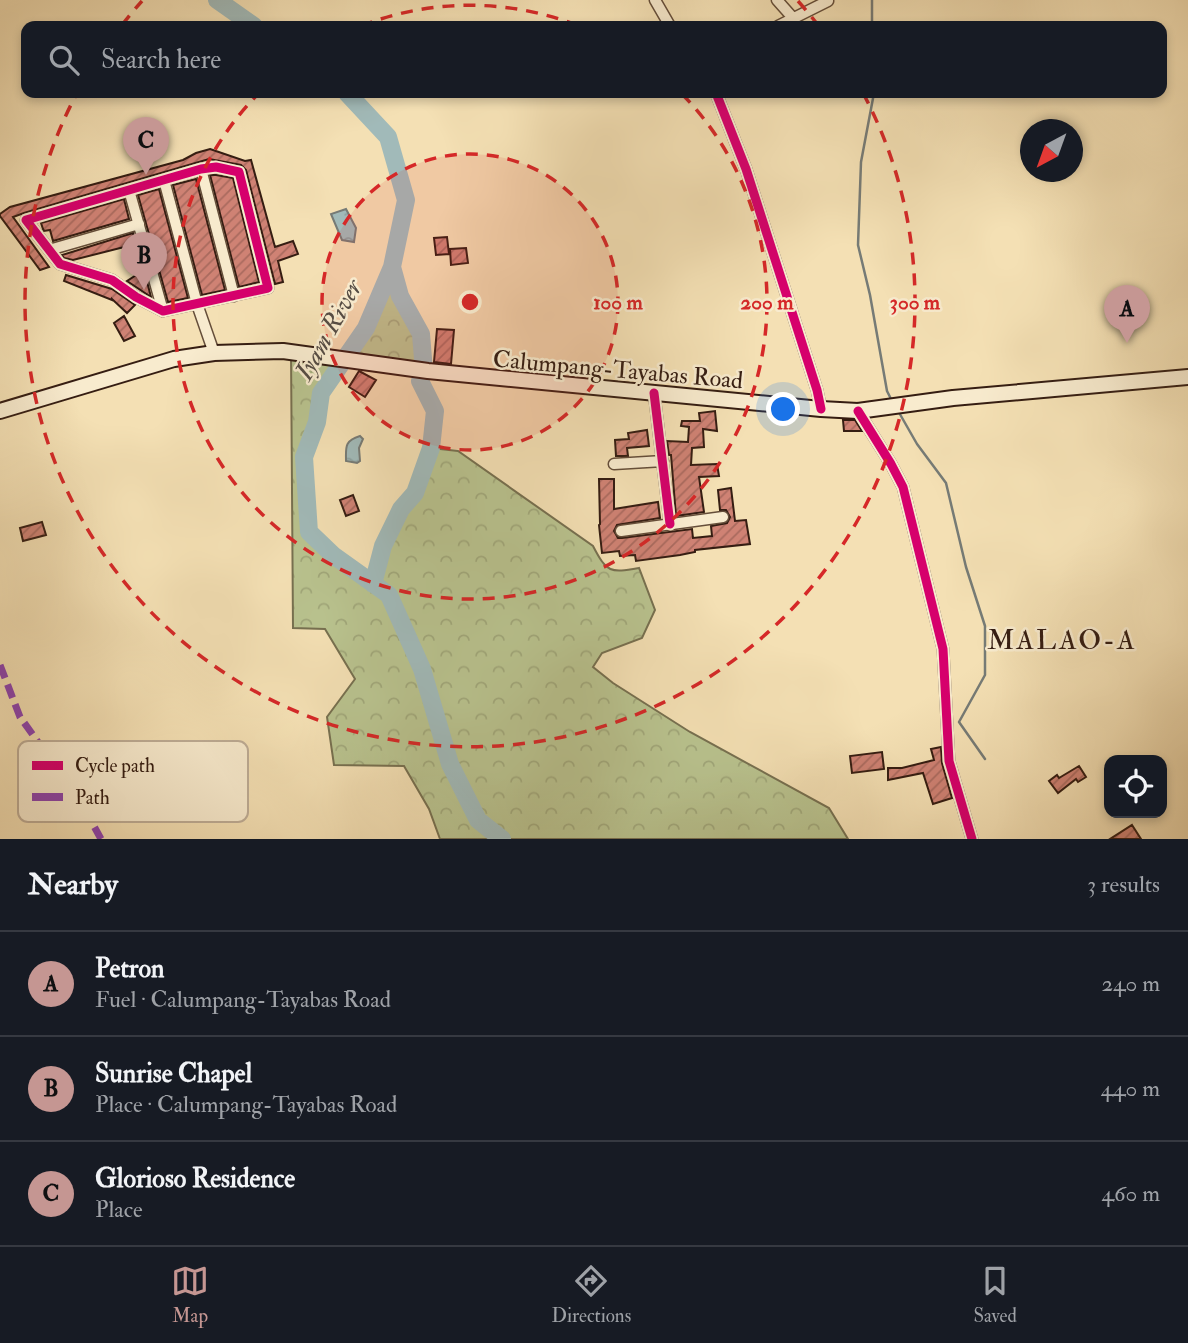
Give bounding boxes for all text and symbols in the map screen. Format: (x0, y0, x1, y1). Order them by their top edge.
search box (21, 21, 1167, 98)
icon: search (45, 41, 83, 79)
text: Search here (101, 44, 221, 76)
pin: C (123, 117, 169, 175)
north arrow (1020, 119, 1083, 182)
pin: B (121, 232, 167, 290)
water label: Iyam River (287, 273, 370, 388)
pin: A (1104, 285, 1150, 343)
text: 100 m (593, 289, 644, 316)
text: 200 m (741, 289, 794, 316)
text: 300 m (890, 289, 941, 316)
centre of rings (458, 290, 482, 314)
street label: Calumpang-Tayabas Road (492, 344, 745, 396)
your location (766, 392, 800, 426)
district label: MALAO-A (987, 623, 1137, 658)
legend (18, 741, 248, 822)
text: Cycle path (75, 754, 155, 779)
map controls (1104, 755, 1167, 818)
button: locate (1104, 755, 1167, 818)
text: Path (75, 786, 110, 810)
text: Nearby (28, 866, 118, 903)
text: 3 results (1087, 870, 1160, 899)
text: Petron (95, 953, 164, 985)
text: A (44, 969, 58, 998)
text: 240 m (1101, 969, 1160, 998)
text: Fuel · Calumpang-Tayabas Road (95, 985, 391, 1014)
text: Sunrise Chapel (95, 1058, 252, 1090)
text: B (43, 1074, 59, 1103)
text: 440 m (1101, 1074, 1160, 1103)
text: Place · Calumpang-Tayabas Road (95, 1090, 397, 1119)
text: Glorioso Residence (95, 1163, 295, 1195)
text: C (43, 1179, 59, 1208)
text: 460 m (1102, 1179, 1160, 1208)
text: Place (95, 1195, 143, 1224)
tab: Map (171, 1262, 209, 1328)
tab: Directions (551, 1262, 631, 1328)
tab: Saved (973, 1262, 1017, 1328)

